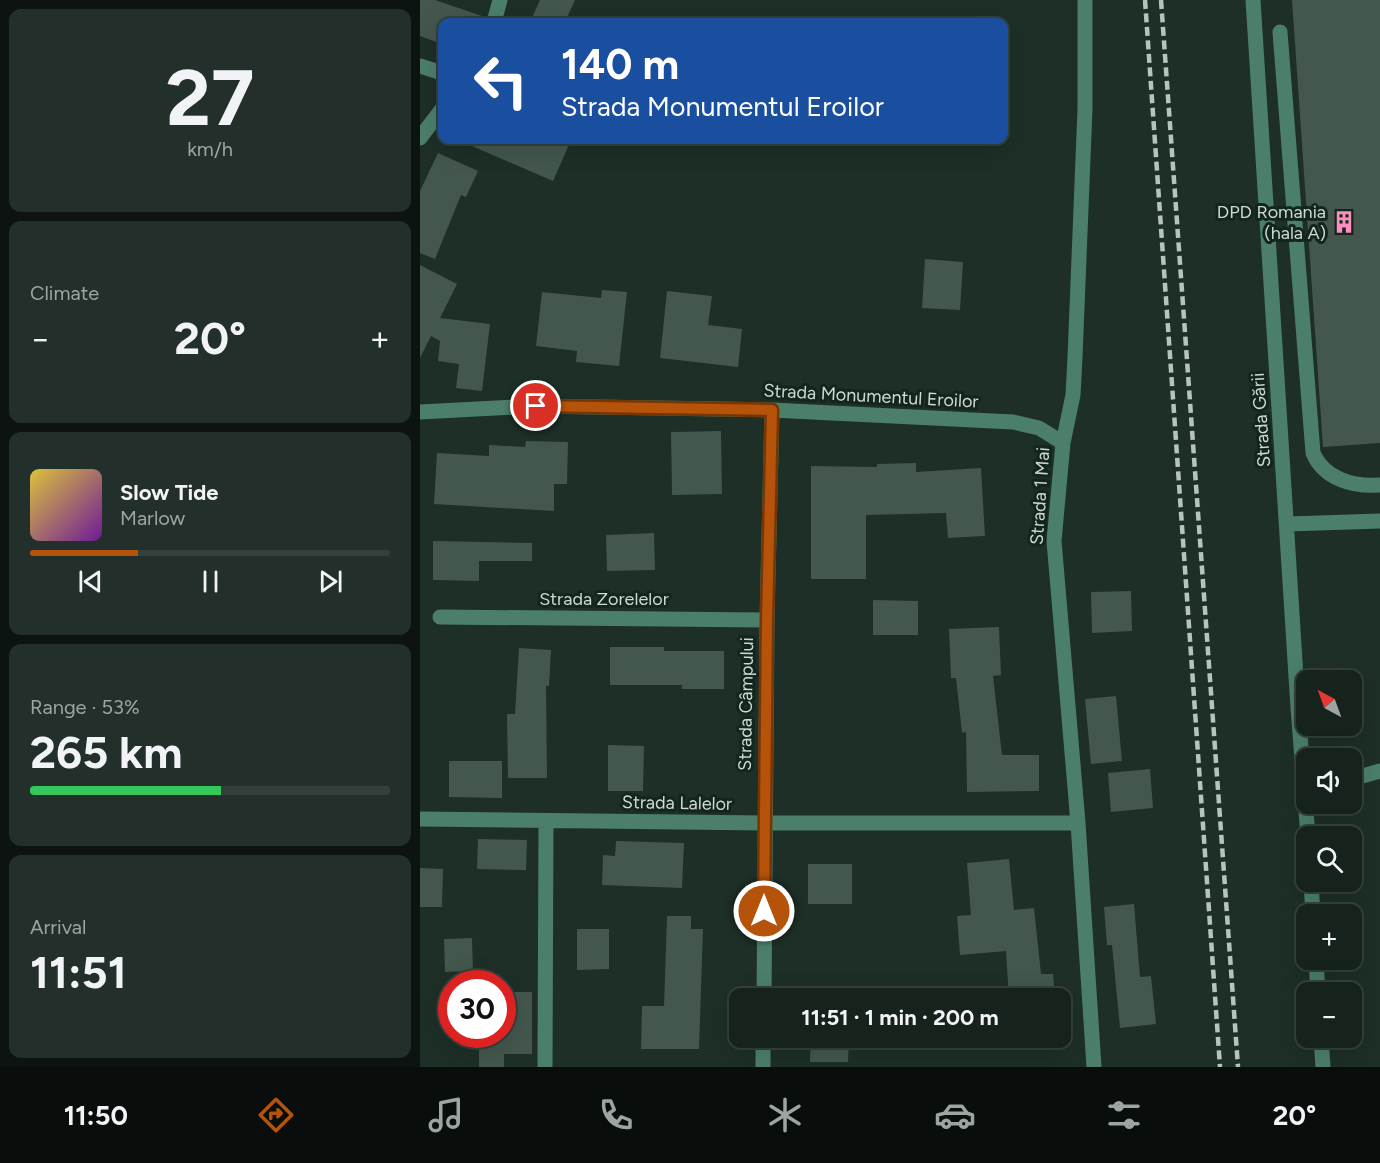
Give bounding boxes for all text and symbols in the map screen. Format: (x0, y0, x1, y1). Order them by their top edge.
text: 140 m (561, 39, 679, 90)
icon: left (462, 42, 540, 120)
text: 27 (166, 51, 254, 145)
text: Strada Monumentul Eroilor (561, 90, 884, 123)
text: km/h (187, 137, 233, 161)
place label: DPD Romania (hala A) (1217, 201, 1326, 244)
building icon: DPD Romania (hala A) (1331, 209, 1357, 235)
text: Climate (30, 281, 99, 305)
text: 20° (174, 311, 246, 365)
text: − (30, 319, 51, 358)
text: + (369, 319, 390, 358)
street label: Strada Gării (1247, 372, 1275, 468)
street label: Strada Monumentul Eroilor (763, 379, 979, 413)
pin (510, 380, 561, 431)
icon: arrive (519, 389, 552, 422)
street label: Strada 1 Mai (1026, 446, 1054, 546)
text: Slow Tide (120, 479, 219, 506)
text: Marlow (120, 506, 185, 530)
icon: previous (74, 565, 107, 598)
icon: pause (194, 565, 227, 598)
icon: next (314, 565, 347, 598)
street label: Strada Zorelelor (539, 588, 669, 610)
street label: Strada Câmpului (734, 637, 758, 771)
north arrow (1296, 670, 1362, 736)
map controls (1296, 670, 1362, 1048)
text: Range · 53% (30, 695, 140, 719)
text: 265 km (30, 725, 182, 779)
button: sound (1296, 748, 1362, 814)
street label: Strada Lalelor (622, 791, 732, 815)
button: search (1296, 826, 1362, 892)
position arrow (732, 879, 796, 943)
button: + (1296, 904, 1362, 970)
text: Arrival (30, 915, 86, 939)
text: 11:51 (30, 945, 127, 999)
speed limit sign: 30 (438, 970, 516, 1048)
button: − (1296, 982, 1362, 1048)
text: 11:51 · 1 min · 200 m (801, 1004, 999, 1031)
icon: directions (255, 1094, 297, 1136)
icon: music (425, 1094, 467, 1136)
icon: phone (595, 1094, 637, 1136)
icon: climate (764, 1094, 806, 1136)
icon: car (934, 1094, 976, 1136)
icon: filters (1103, 1094, 1145, 1136)
text: 11:50 (64, 1099, 128, 1132)
text: 20° (1273, 1099, 1316, 1132)

